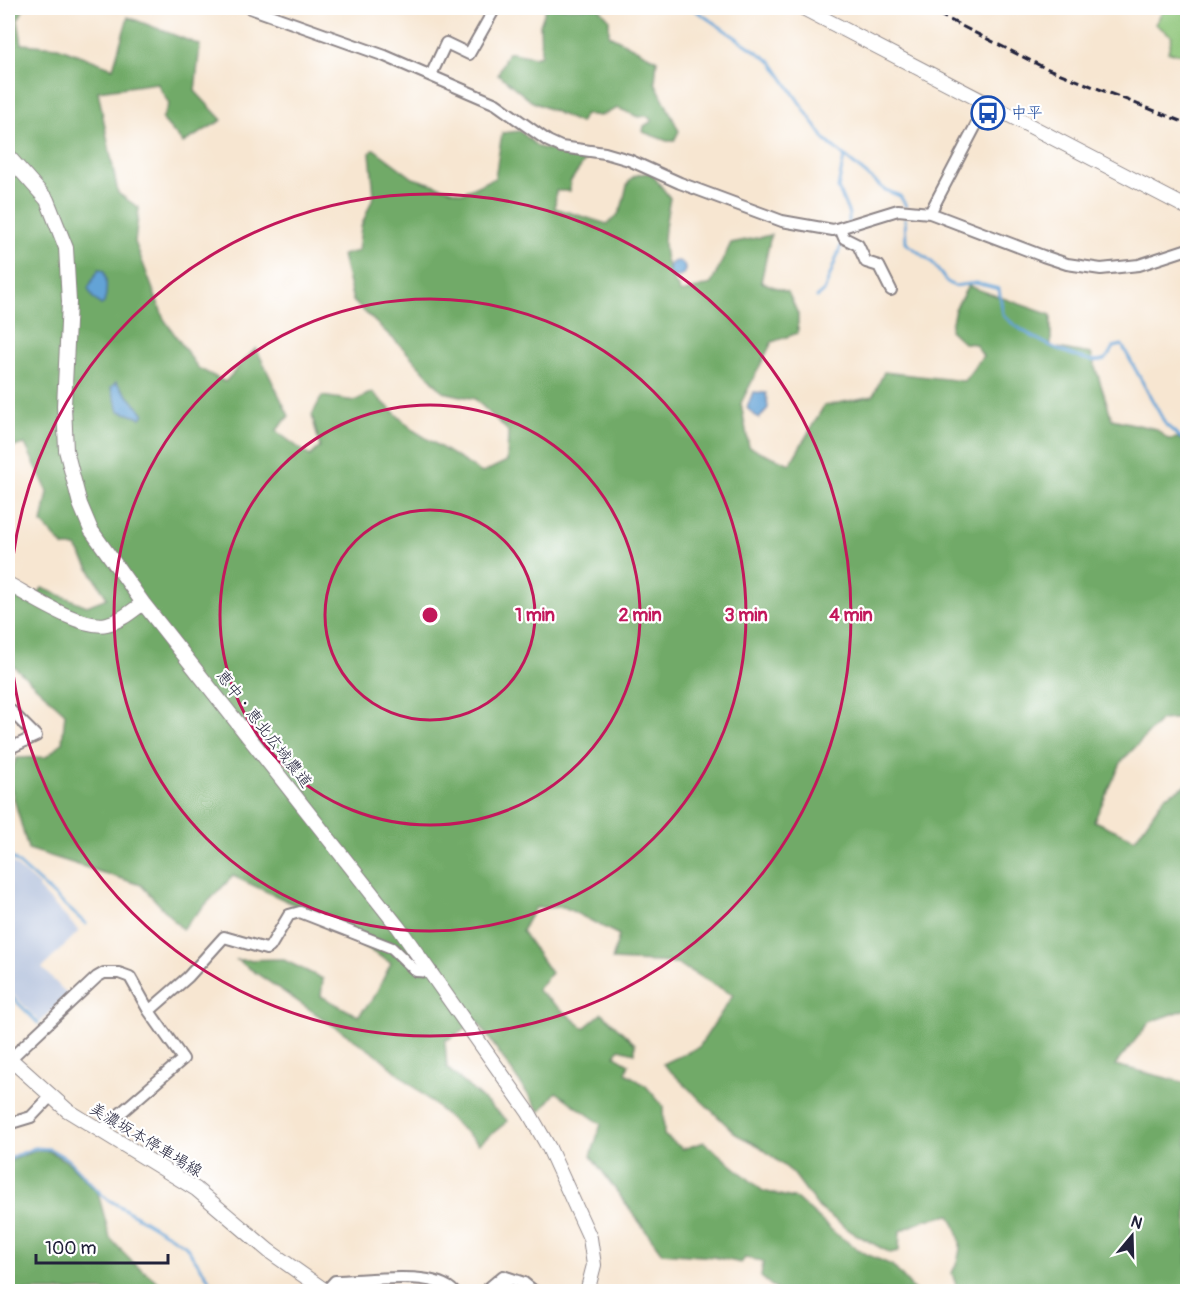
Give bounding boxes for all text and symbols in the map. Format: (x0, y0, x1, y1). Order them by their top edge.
bus stop icon: 中平 (970, 95, 1006, 131)
place label: 中平 (1011, 103, 1043, 123)
text: 1 min (515, 604, 555, 627)
text: 2 min (618, 604, 662, 627)
text: 3 min (724, 604, 768, 627)
text: 4 min (829, 604, 873, 627)
centre of rings (420, 605, 440, 625)
street label: 恵中・恵北広域農道 (212, 666, 316, 792)
street label: 美濃坂本停車場線 (86, 1098, 206, 1182)
north arrow (1102, 1206, 1162, 1266)
text: N (1128, 1212, 1145, 1234)
scale bar (36, 1227, 168, 1265)
text: 100 m (45, 1237, 97, 1260)

